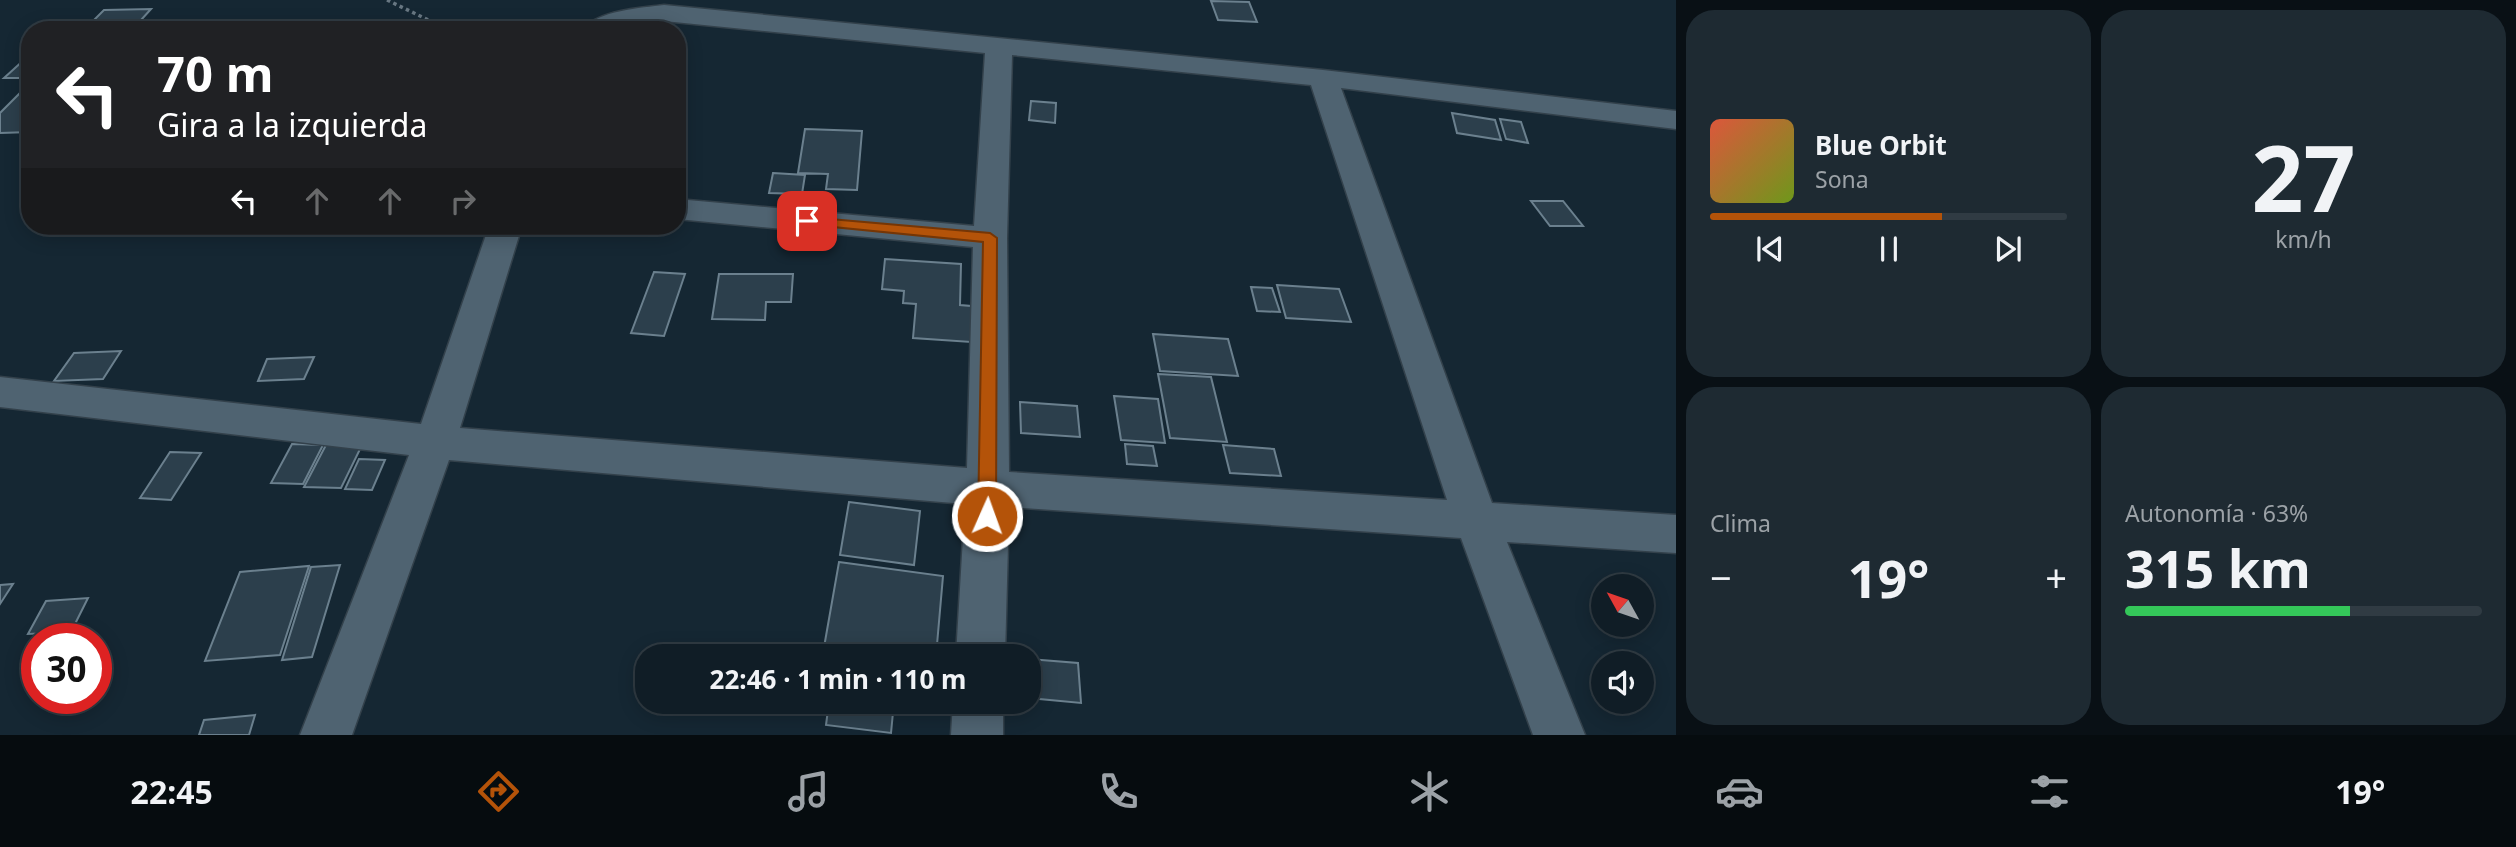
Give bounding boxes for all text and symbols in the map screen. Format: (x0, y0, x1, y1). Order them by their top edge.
text: 70 m (157, 40, 274, 106)
icon: left (42, 49, 133, 140)
text: Gira a la izquierda (157, 103, 427, 146)
text: 27 (2251, 115, 2356, 239)
text: Blue Orbit (1815, 127, 1947, 163)
text: Sona (1815, 163, 1869, 195)
icon: left (225, 182, 263, 220)
icon: ahead (298, 182, 336, 220)
icon: ahead (371, 182, 409, 220)
icon: right (444, 182, 482, 220)
pin (777, 191, 837, 251)
icon: arrive (788, 202, 826, 240)
text: km/h (2275, 223, 2332, 255)
icon: previous (1751, 230, 1789, 268)
icon: pause (1870, 230, 1908, 268)
icon: next (1989, 230, 2027, 268)
position arrow (950, 479, 1024, 553)
text: Autonomía · 63% (2125, 497, 2308, 529)
text: Clima (1710, 507, 1771, 539)
text: 315 km (2125, 532, 2311, 603)
text: 19° (1848, 542, 1929, 613)
text: − (1710, 551, 1732, 603)
text: + (2045, 551, 2067, 603)
north arrow (1591, 574, 1654, 637)
map controls (1591, 574, 1654, 714)
speed limit sign: 30 (21, 623, 112, 714)
button: sound (1591, 651, 1654, 714)
text: 22:46 · 1 min · 110 m (710, 661, 966, 697)
icon: directions (474, 767, 523, 816)
icon: music (784, 767, 833, 816)
icon: phone (1094, 767, 1143, 816)
icon: climate (1405, 767, 1454, 816)
icon: car (1715, 767, 1764, 816)
icon: filters (2025, 767, 2074, 816)
text: 22:45 (131, 770, 213, 813)
text: 19° (2335, 770, 2385, 813)

